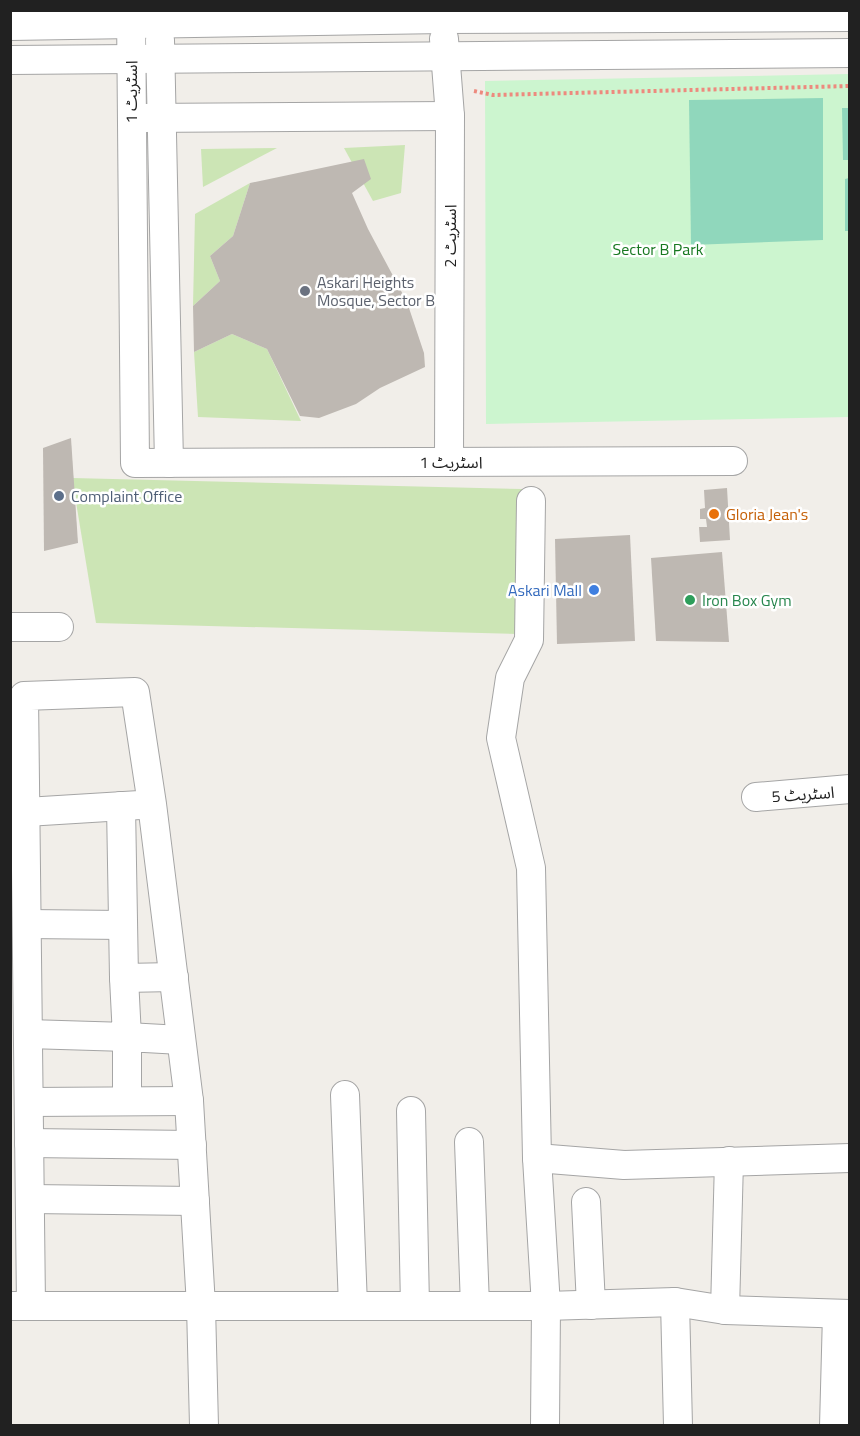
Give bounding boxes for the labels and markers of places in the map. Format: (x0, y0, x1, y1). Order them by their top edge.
place label: Askari Heights Mosque, Sector B (317, 270, 435, 312)
marker: Askari Heights Mosque, Sector B (298, 284, 312, 298)
place label: Complaint Office (71, 484, 182, 508)
marker: Complaint Office (52, 489, 66, 503)
place label: Gloria Jean's (726, 502, 808, 526)
marker: Gloria Jean's (707, 507, 721, 521)
place label: Askari Mall (508, 578, 582, 602)
marker: Askari Mall (587, 583, 601, 597)
place label: Iron Box Gym (702, 588, 792, 612)
marker: Iron Box Gym (683, 593, 697, 607)

